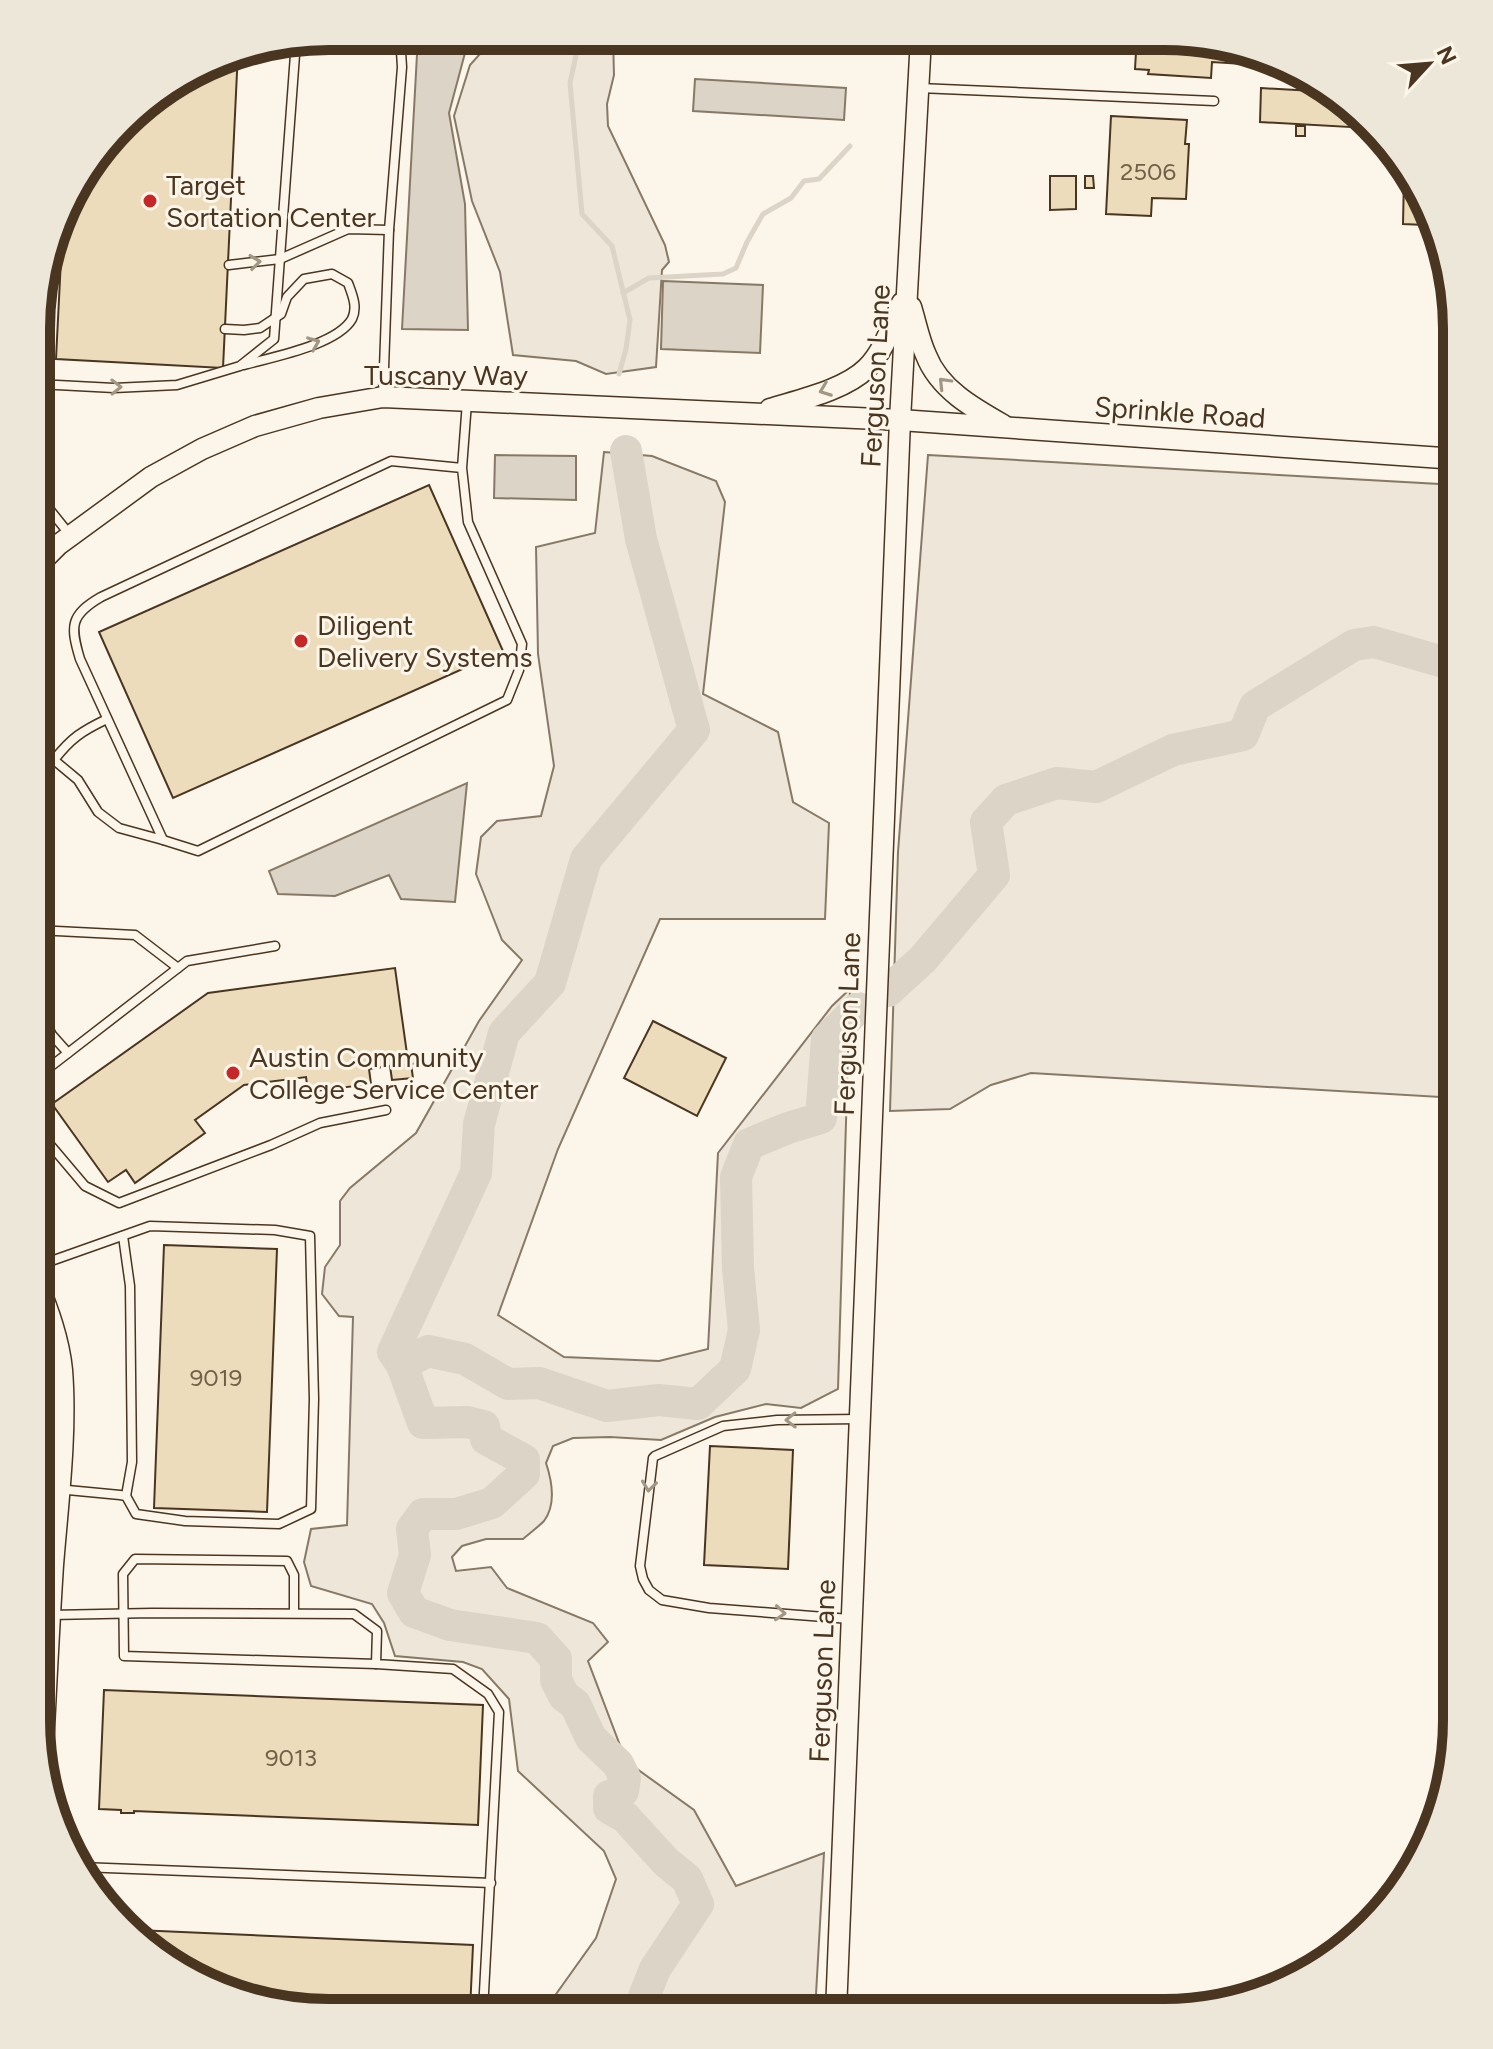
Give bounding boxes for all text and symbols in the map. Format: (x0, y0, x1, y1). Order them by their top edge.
north arrow (1389, 24, 1469, 104)
text: N (1431, 42, 1462, 69)
house number: 2506 (1120, 157, 1176, 186)
place label: Target Sortation Center (166, 168, 376, 234)
marker: Target Sortation Center (141, 192, 159, 210)
one-way arrow (249, 253, 262, 270)
street label: Ferguson Lane (853, 284, 897, 468)
one-way arrow (306, 337, 320, 353)
street label: Tuscany Way (364, 358, 528, 392)
one-way arrow (110, 378, 123, 396)
one-way arrow (939, 378, 954, 392)
one-way arrow (819, 380, 833, 397)
street label: Sprinkle Road (1093, 389, 1267, 435)
place label: Diligent Delivery Systems (317, 608, 532, 674)
marker: Diligent Delivery Systems (292, 632, 310, 650)
street label: Ferguson Lane (827, 932, 867, 1116)
place label: Austin Community College Service Center (249, 1040, 539, 1106)
marker: Austin Community College Service Center (224, 1064, 242, 1082)
house number: 9019 (190, 1363, 242, 1392)
one-way arrow (784, 1411, 797, 1429)
one-way arrow (641, 1480, 658, 1493)
street label: Ferguson Lane (802, 1579, 842, 1763)
one-way arrow (774, 1604, 787, 1621)
house number: 9013 (265, 1743, 317, 1772)

